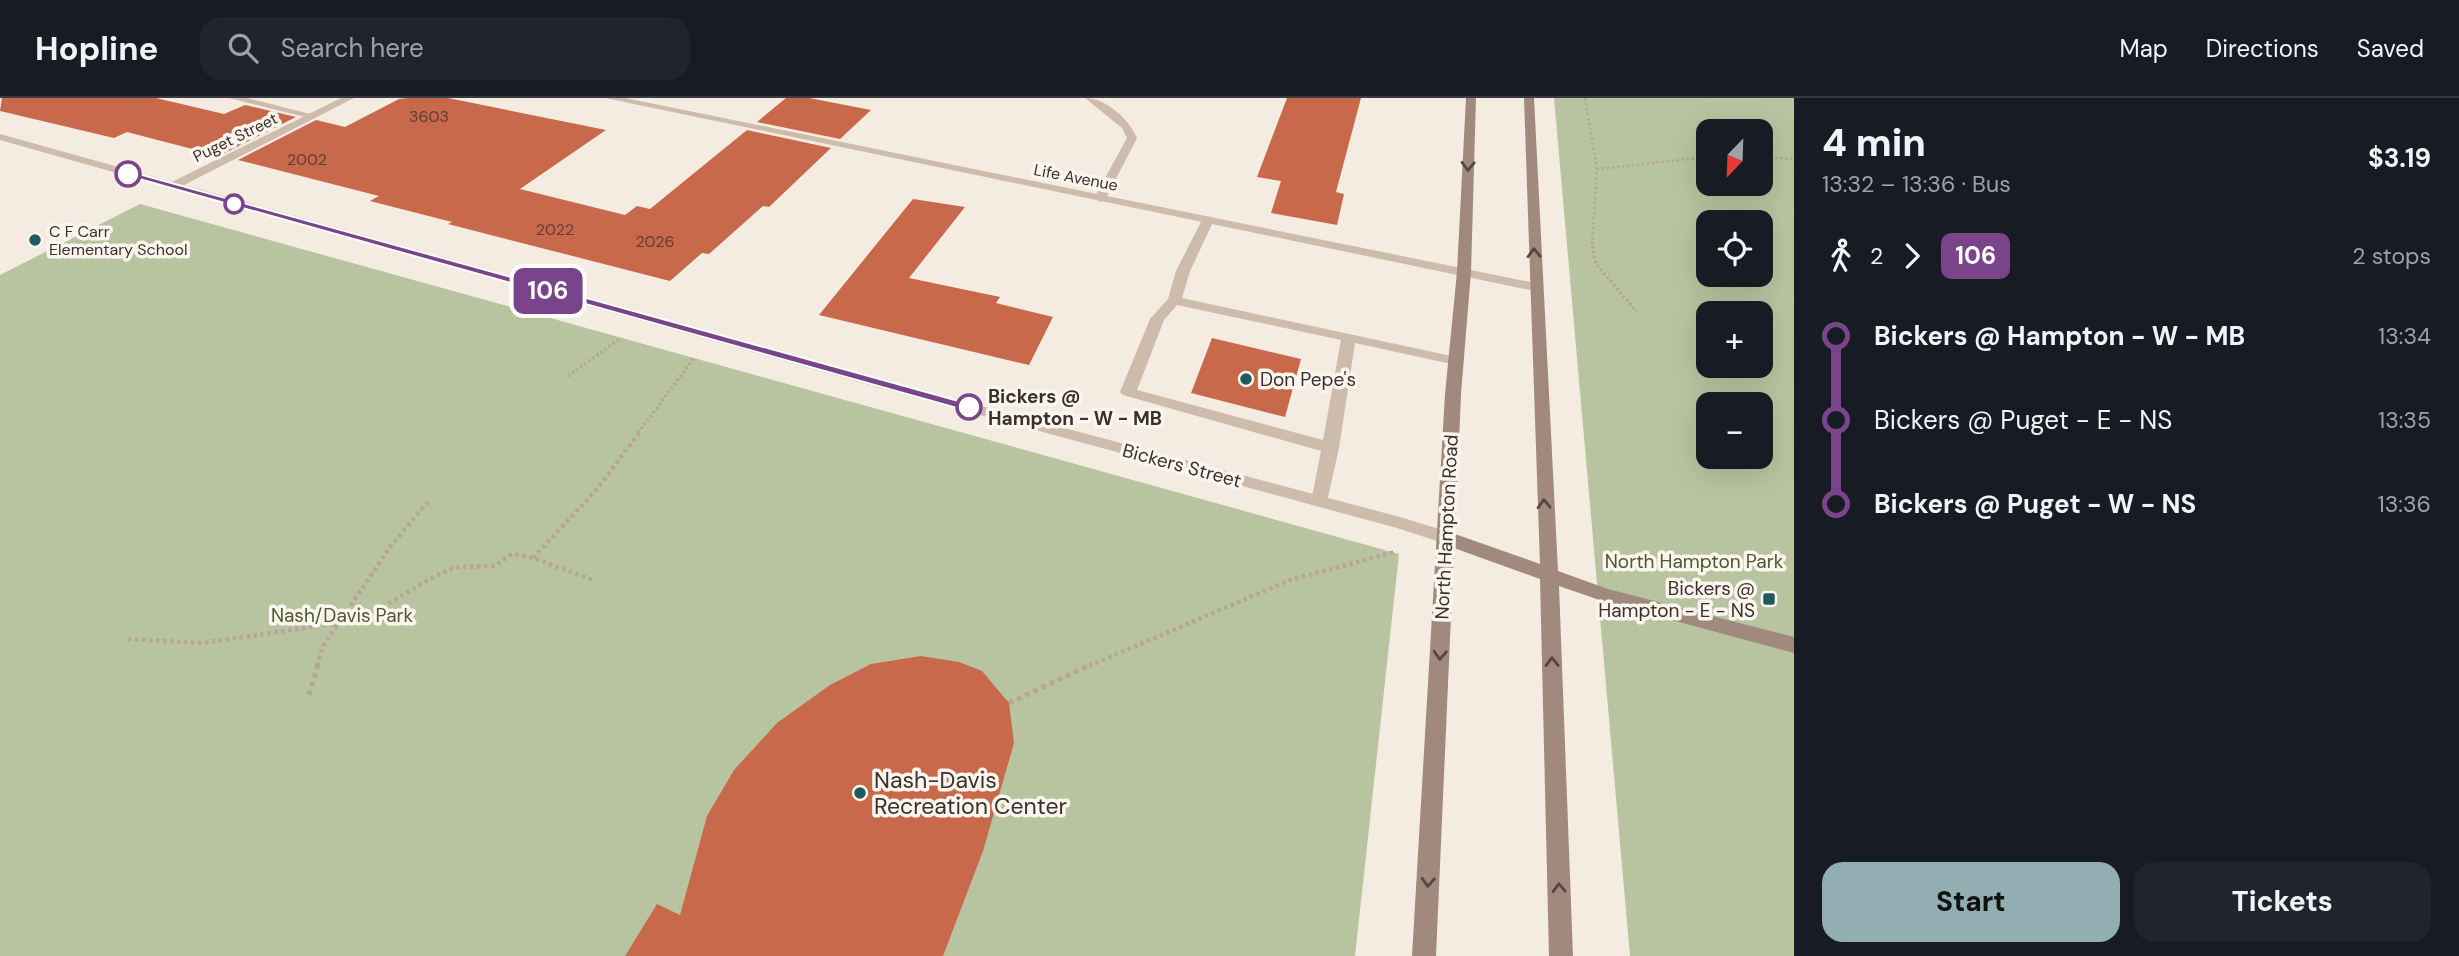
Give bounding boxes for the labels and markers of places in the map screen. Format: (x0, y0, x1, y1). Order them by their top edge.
unlabelled marker (115, 161, 141, 187)
unlabelled marker (224, 194, 244, 214)
place label: C F Carr Elementary School (49, 221, 187, 260)
marker: C F Carr Elementary School (27, 232, 43, 248)
place label: Don Pepe's (1260, 367, 1356, 392)
marker: Don Pepe's (1238, 371, 1254, 387)
place label: Bickers @ Hampton - W - MB (988, 384, 1162, 431)
marker: Bickers @ Hampton - W - MB (956, 394, 982, 420)
place label: Bickers @ Hampton - E - NS (1598, 576, 1755, 623)
marker: Bickers @ Hampton - E - NS (1761, 591, 1777, 607)
place label: Nash-Davis Recreation Center (874, 765, 1067, 821)
marker: Nash-Davis Recreation Center (852, 785, 868, 801)

